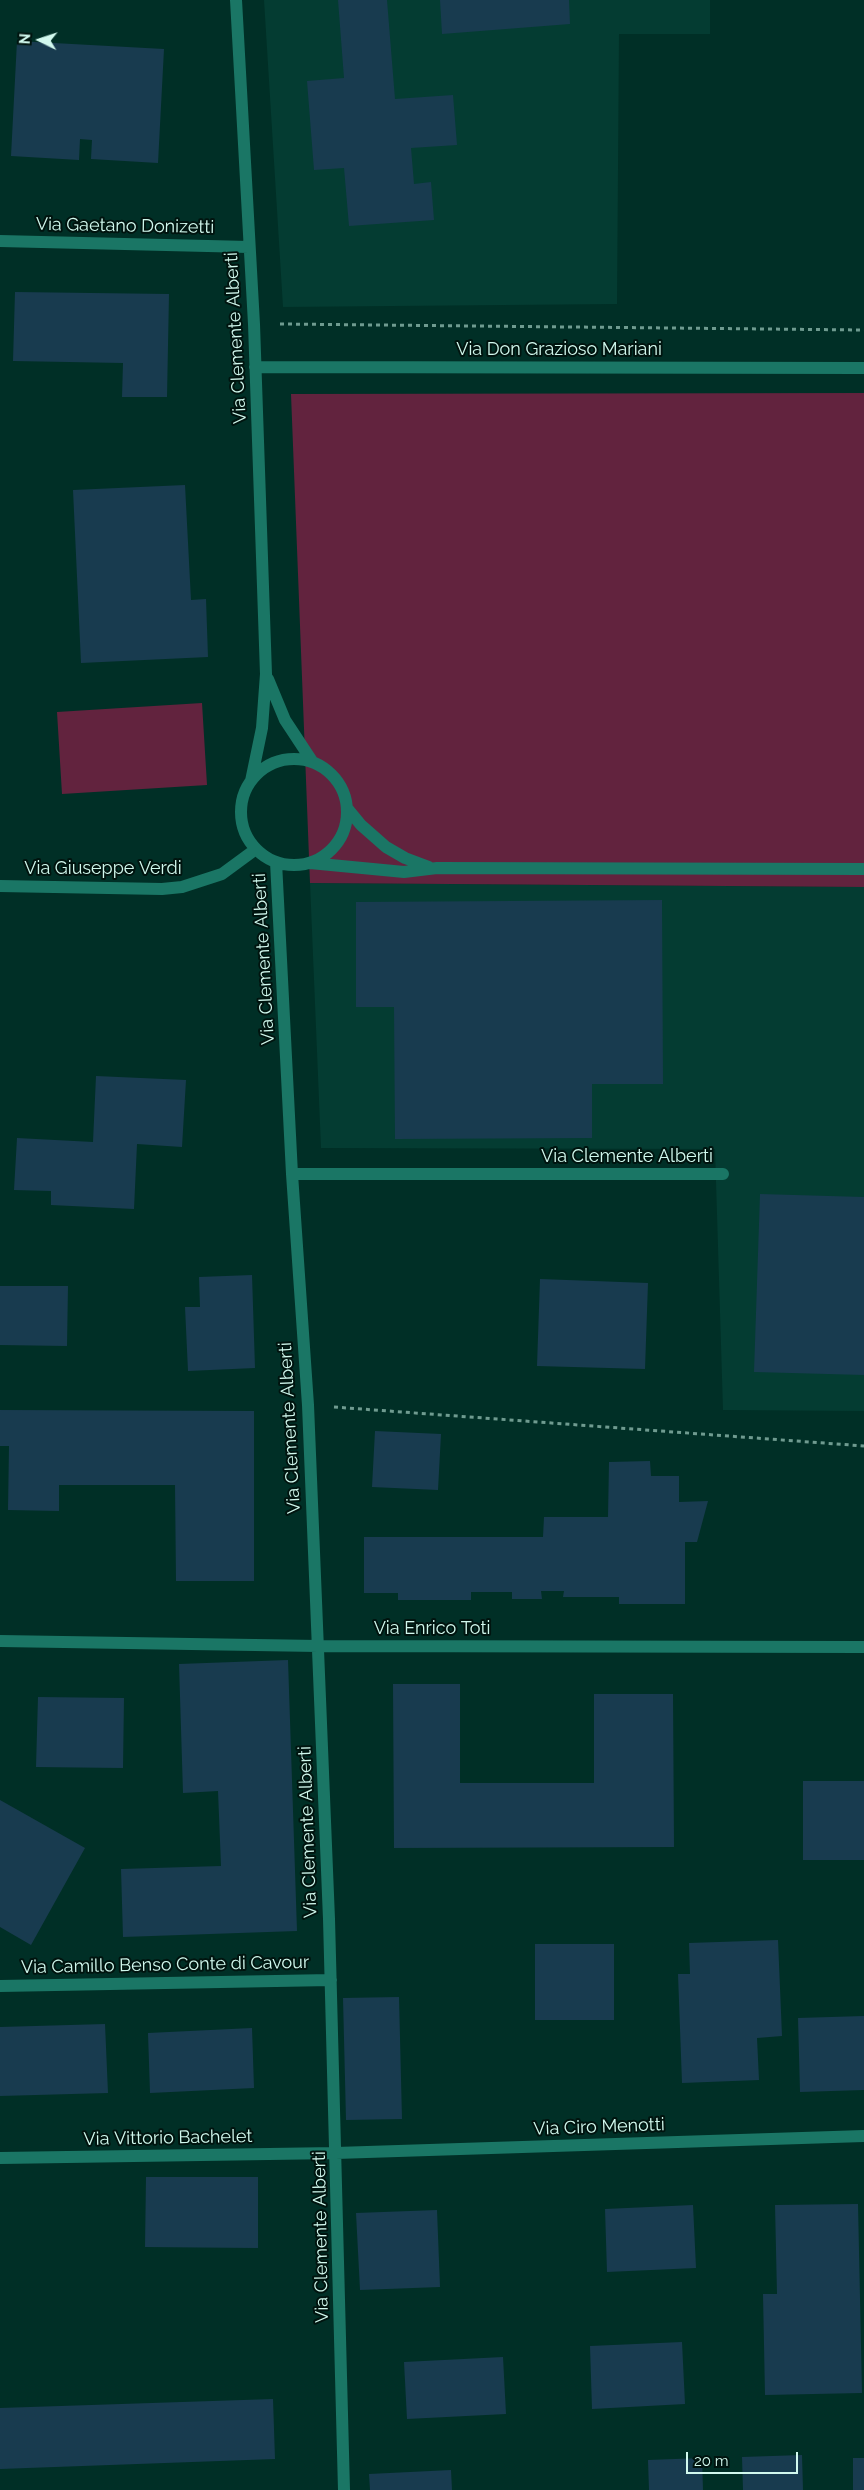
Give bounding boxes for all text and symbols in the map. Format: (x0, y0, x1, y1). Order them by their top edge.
north arrow (15, 15, 65, 65)
text: N (17, 33, 33, 45)
street label: Via Gaetano Donizetti (36, 214, 214, 238)
street label: Via Clemente Alberti (221, 252, 251, 424)
street label: Via Don Grazioso Mariani (456, 339, 662, 361)
street label: Via Giuseppe Verdi (24, 858, 182, 880)
street label: Via Clemente Alberti (249, 873, 279, 1045)
street label: Via Clemente Alberti (541, 1146, 713, 1168)
street label: Via Clemente Alberti (275, 1342, 305, 1514)
street label: Via Enrico Toti (374, 1618, 490, 1640)
street label: Via Clemente Alberti (294, 1746, 322, 1918)
street label: Via Camillo Benso Conte di Cavour (21, 1952, 309, 1978)
street label: Via Ciro Menotti (533, 2114, 665, 2140)
street label: Via Vittorio Bachelet (83, 2126, 253, 2150)
street label: Via Clemente Alberti (309, 2151, 333, 2323)
scale bar (689, 2442, 802, 2474)
text: 20 m (694, 2452, 729, 2470)

